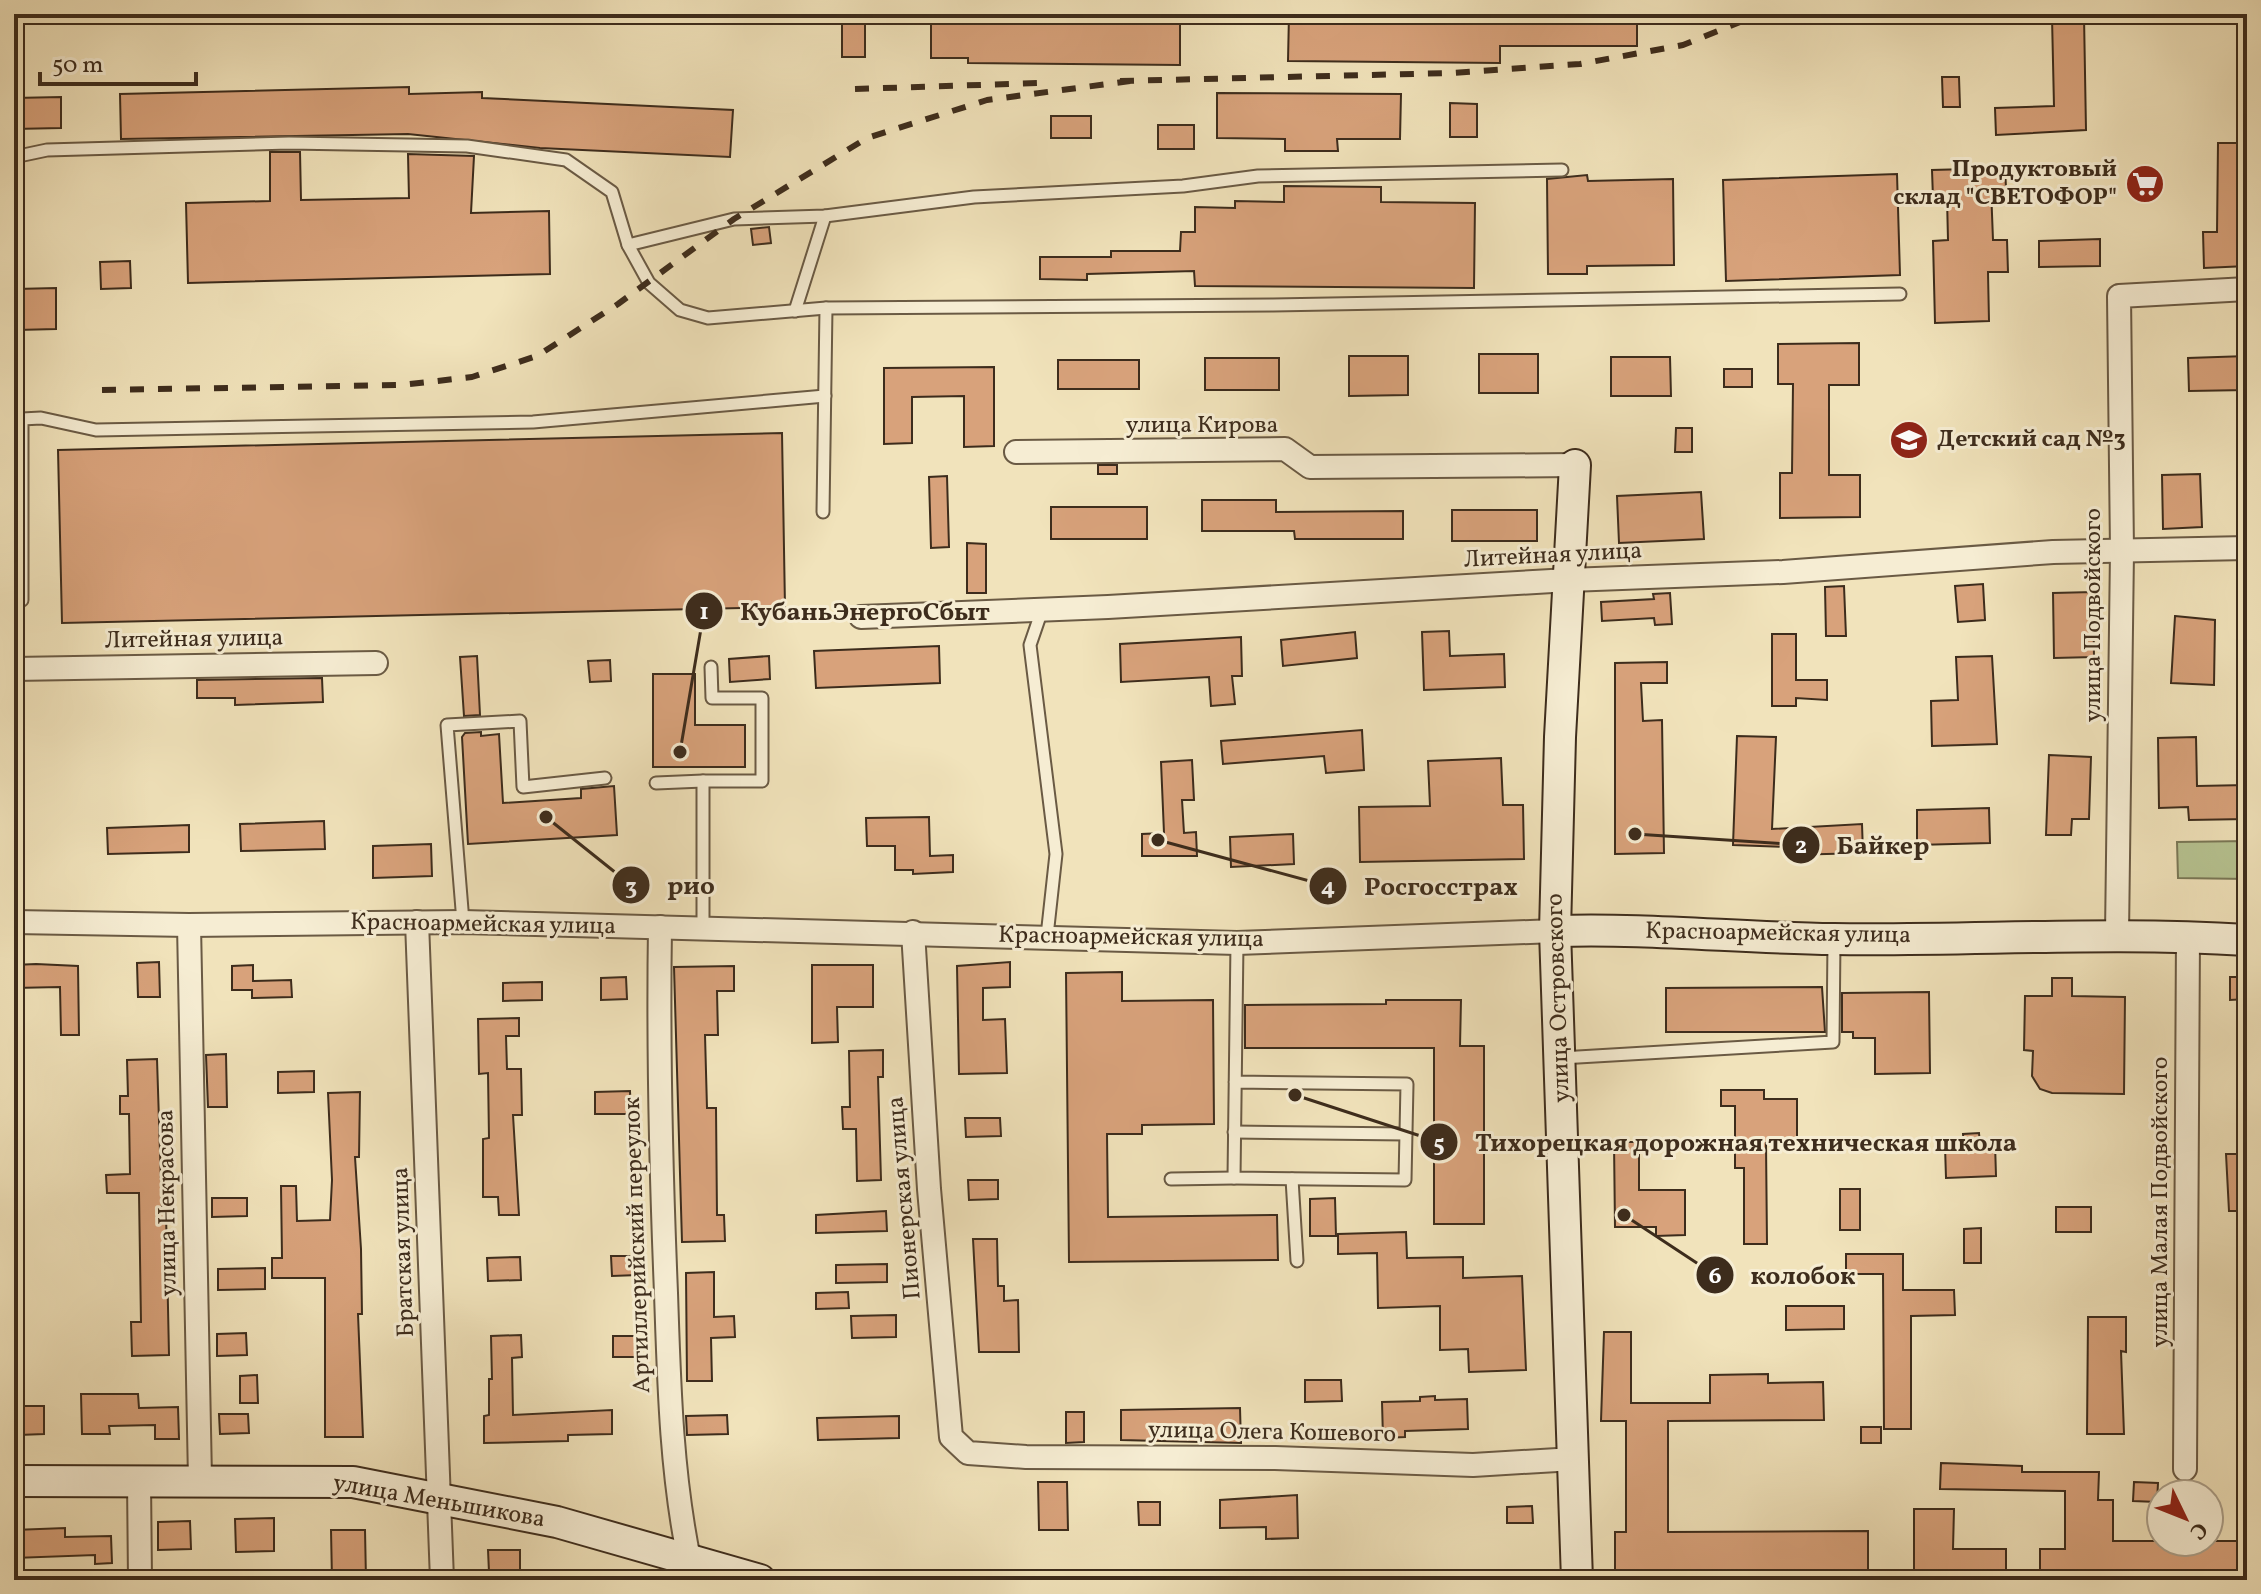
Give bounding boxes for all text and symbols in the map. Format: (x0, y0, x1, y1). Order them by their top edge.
scale bar (40, 36, 196, 86)
text: 50 m (52, 49, 104, 83)
place label: Продуктовый склад "СВЕТОФОР" (1893, 153, 2117, 215)
supermarket icon: Продуктовый склад "СВЕТОФОР" (2124, 163, 2166, 205)
street label: улица Кирова (1125, 409, 1279, 443)
school or university icon: Детский сад №3 (1888, 419, 1930, 461)
place label: Детский сад №3 (1937, 423, 2126, 457)
street label: улица Подвойского (2077, 508, 2111, 722)
street label: Литейная улица (1463, 534, 1643, 578)
callout: КубаньЭнергоСбыт (684, 586, 1006, 636)
text: КубаньЭнергоСбыт (740, 595, 991, 631)
text: 1 (699, 596, 709, 630)
street label: Литейная улица (104, 621, 284, 659)
callout: Байкер (1781, 820, 1946, 870)
text: Байкер (1836, 829, 1930, 865)
text: 2 (1795, 830, 1807, 864)
callout: рио (611, 860, 731, 910)
callout: Росгосстрах (1308, 861, 1534, 911)
text: рио (667, 869, 715, 905)
text: Росгосстрах (1364, 870, 1518, 906)
text: 3 (625, 871, 637, 905)
text: 4 (1321, 871, 1335, 905)
street label: улица Островского (1538, 893, 1580, 1103)
street label: Красноармейская улица (350, 906, 616, 944)
street label: Красноармейская улица (1645, 915, 1911, 953)
street label: Красноармейская улица (998, 919, 1264, 957)
street label: улица Малая Подвойского (2144, 1057, 2178, 1347)
street label: Пионерская улица (879, 1095, 931, 1301)
street label: Артиллерийский переулок (616, 1096, 660, 1394)
street label: улица Некрасова (149, 1109, 187, 1297)
callout: Тихорецкая дорожная техническая школа (1419, 1117, 2033, 1167)
text: Тихорецкая дорожная техническая школа (1475, 1126, 2017, 1162)
text: 5 (1433, 1128, 1445, 1162)
street label: Братская улица (384, 1166, 424, 1338)
callout: колобок (1695, 1250, 1872, 1300)
text: колобок (1750, 1259, 1856, 1295)
text: 6 (1708, 1260, 1722, 1294)
street label: улица Олега Кошевого (1148, 1414, 1396, 1452)
street label: улица Меньшикова (330, 1467, 548, 1537)
north arrow (2145, 1478, 2225, 1558)
text: С (2182, 1514, 2214, 1546)

